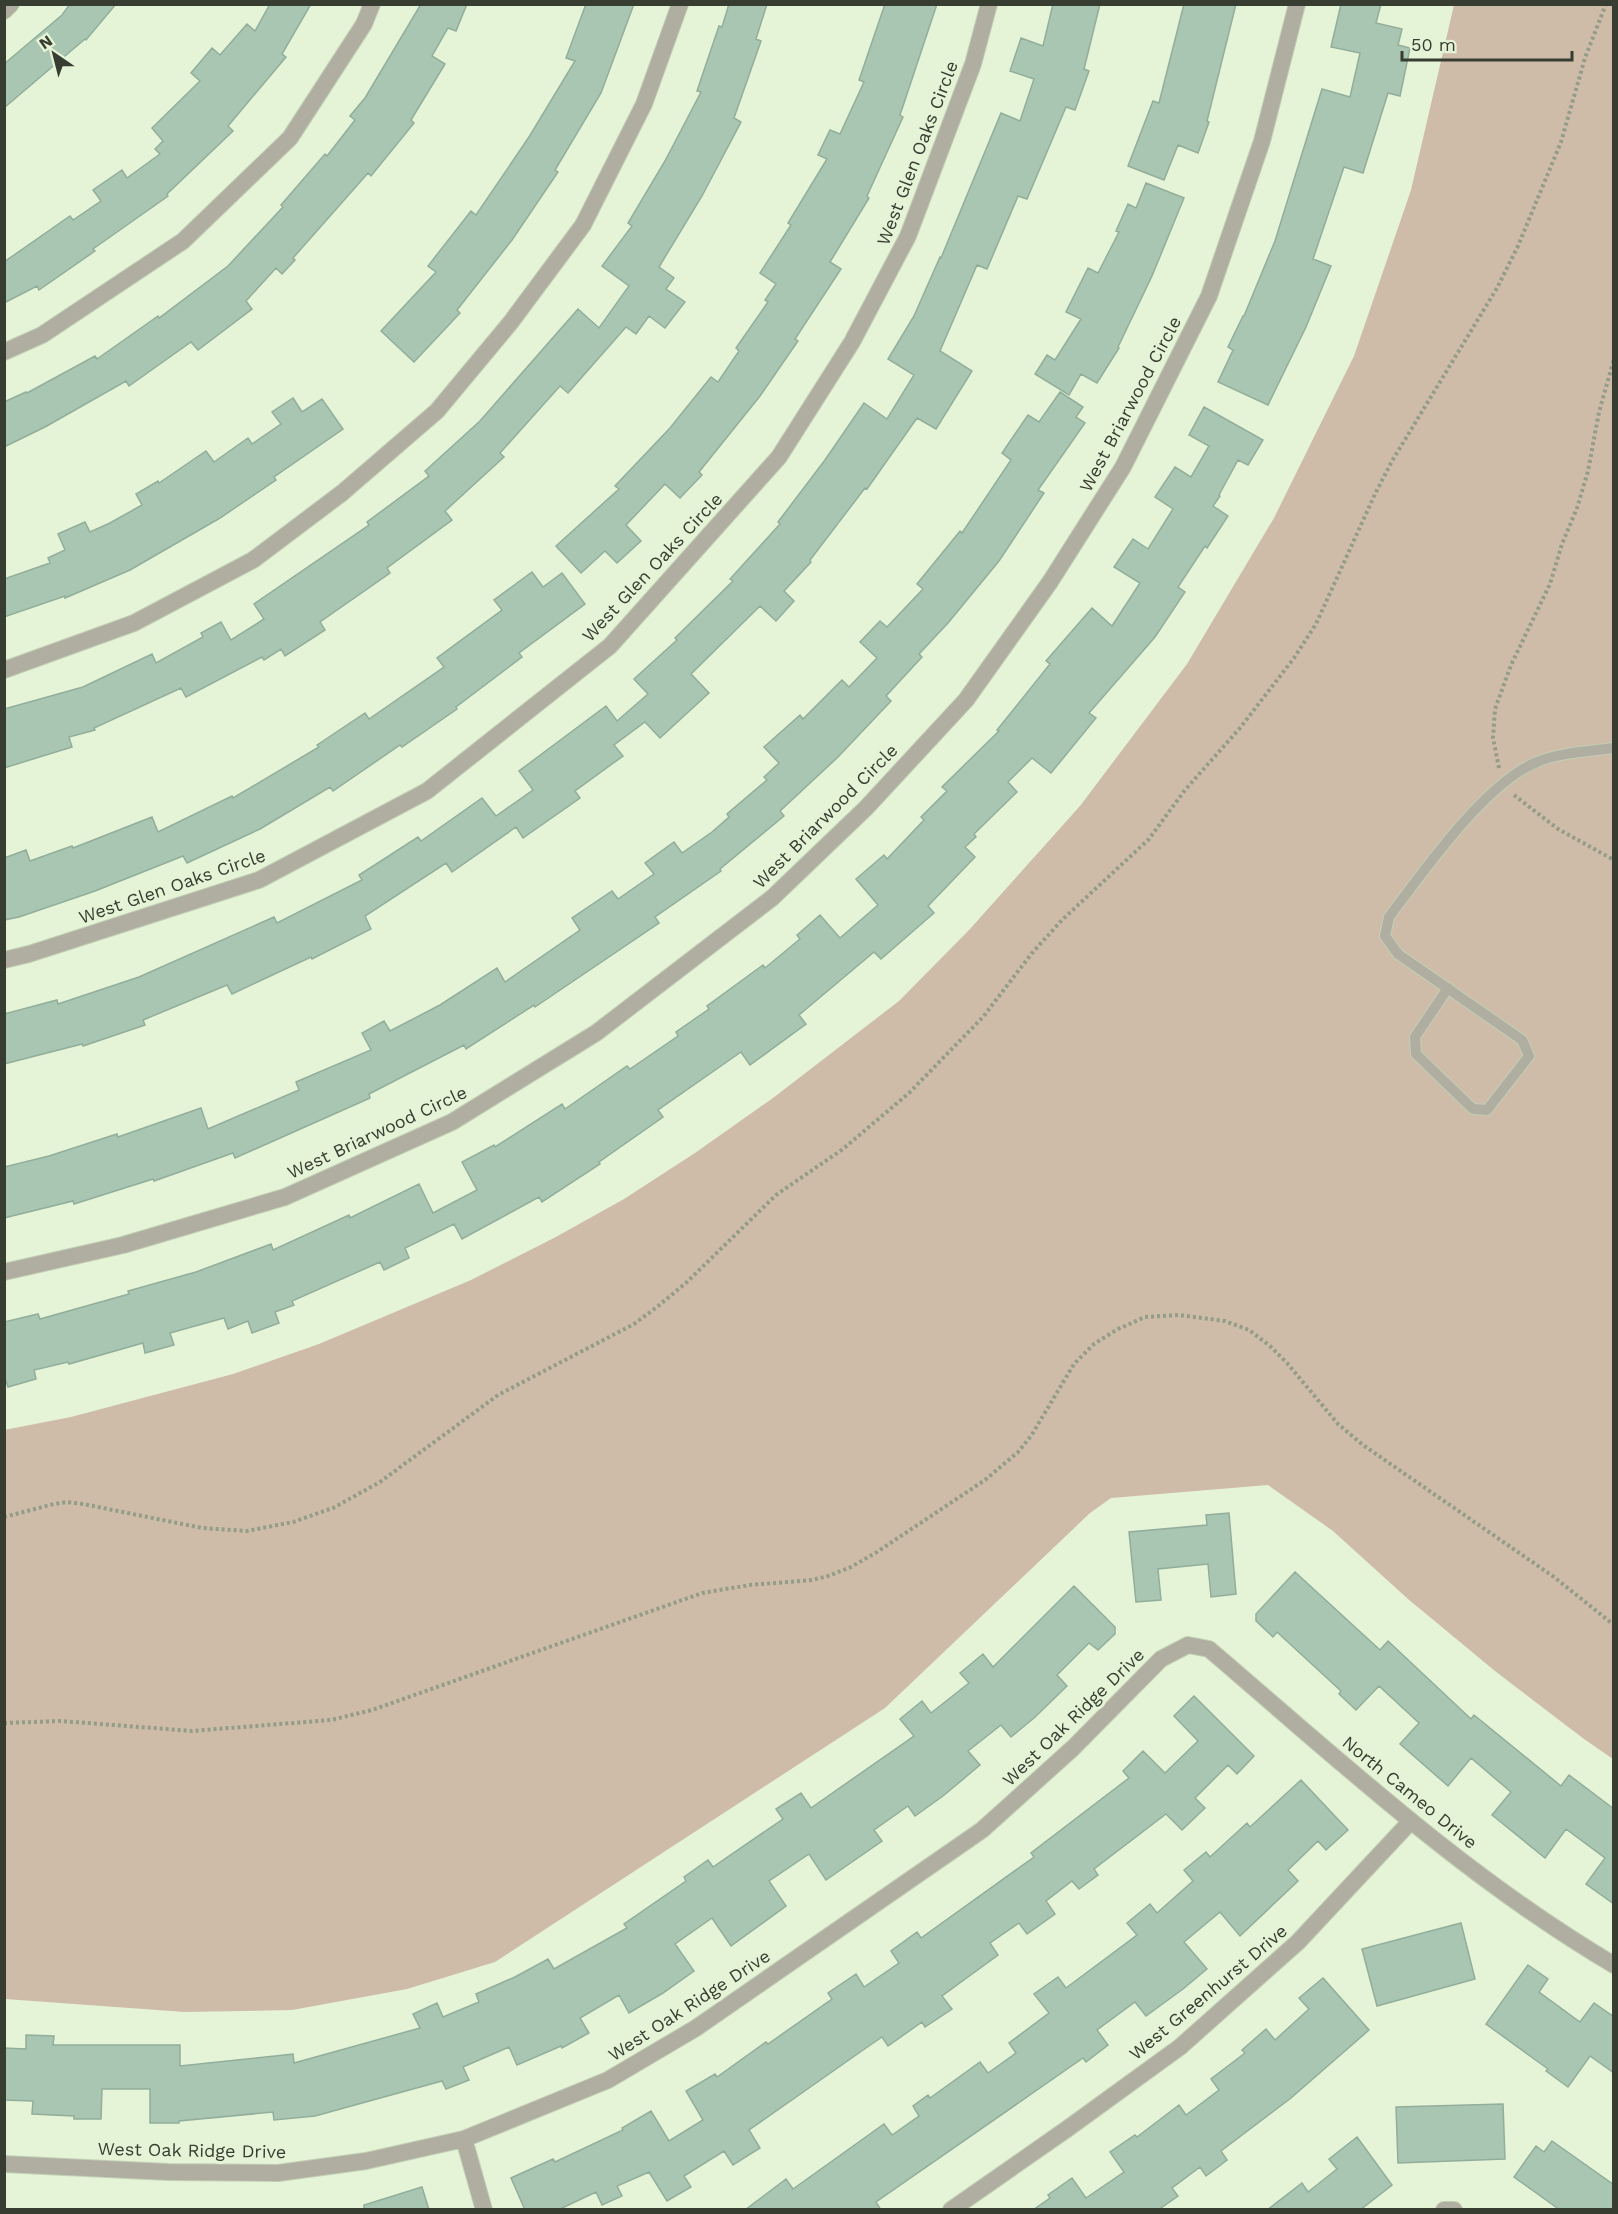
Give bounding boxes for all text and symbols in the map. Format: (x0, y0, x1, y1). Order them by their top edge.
north arrow (24, 24, 84, 84)
scale bar (1402, 24, 1572, 62)
text: N (35, 31, 56, 53)
text: 50 m (1411, 34, 1456, 55)
street label: West Glen Oaks Circle (872, 58, 962, 248)
street label: West Briarwood Circle (1075, 313, 1185, 495)
street label: West Glen Oaks Circle (578, 488, 726, 646)
street label: West Briarwood Circle (748, 739, 902, 893)
street label: West Glen Oaks Circle (76, 844, 268, 928)
street label: West Briarwood Circle (284, 1081, 470, 1183)
street label: West Oak Ridge Drive (998, 1644, 1148, 1790)
street label: North Cameo Drive (1338, 1731, 1482, 1853)
street label: West Greenhurst Drive (1125, 1920, 1291, 2064)
street label: West Oak Ridge Drive (604, 1945, 774, 2065)
street label: West Oak Ridge Drive (97, 2138, 287, 2162)

